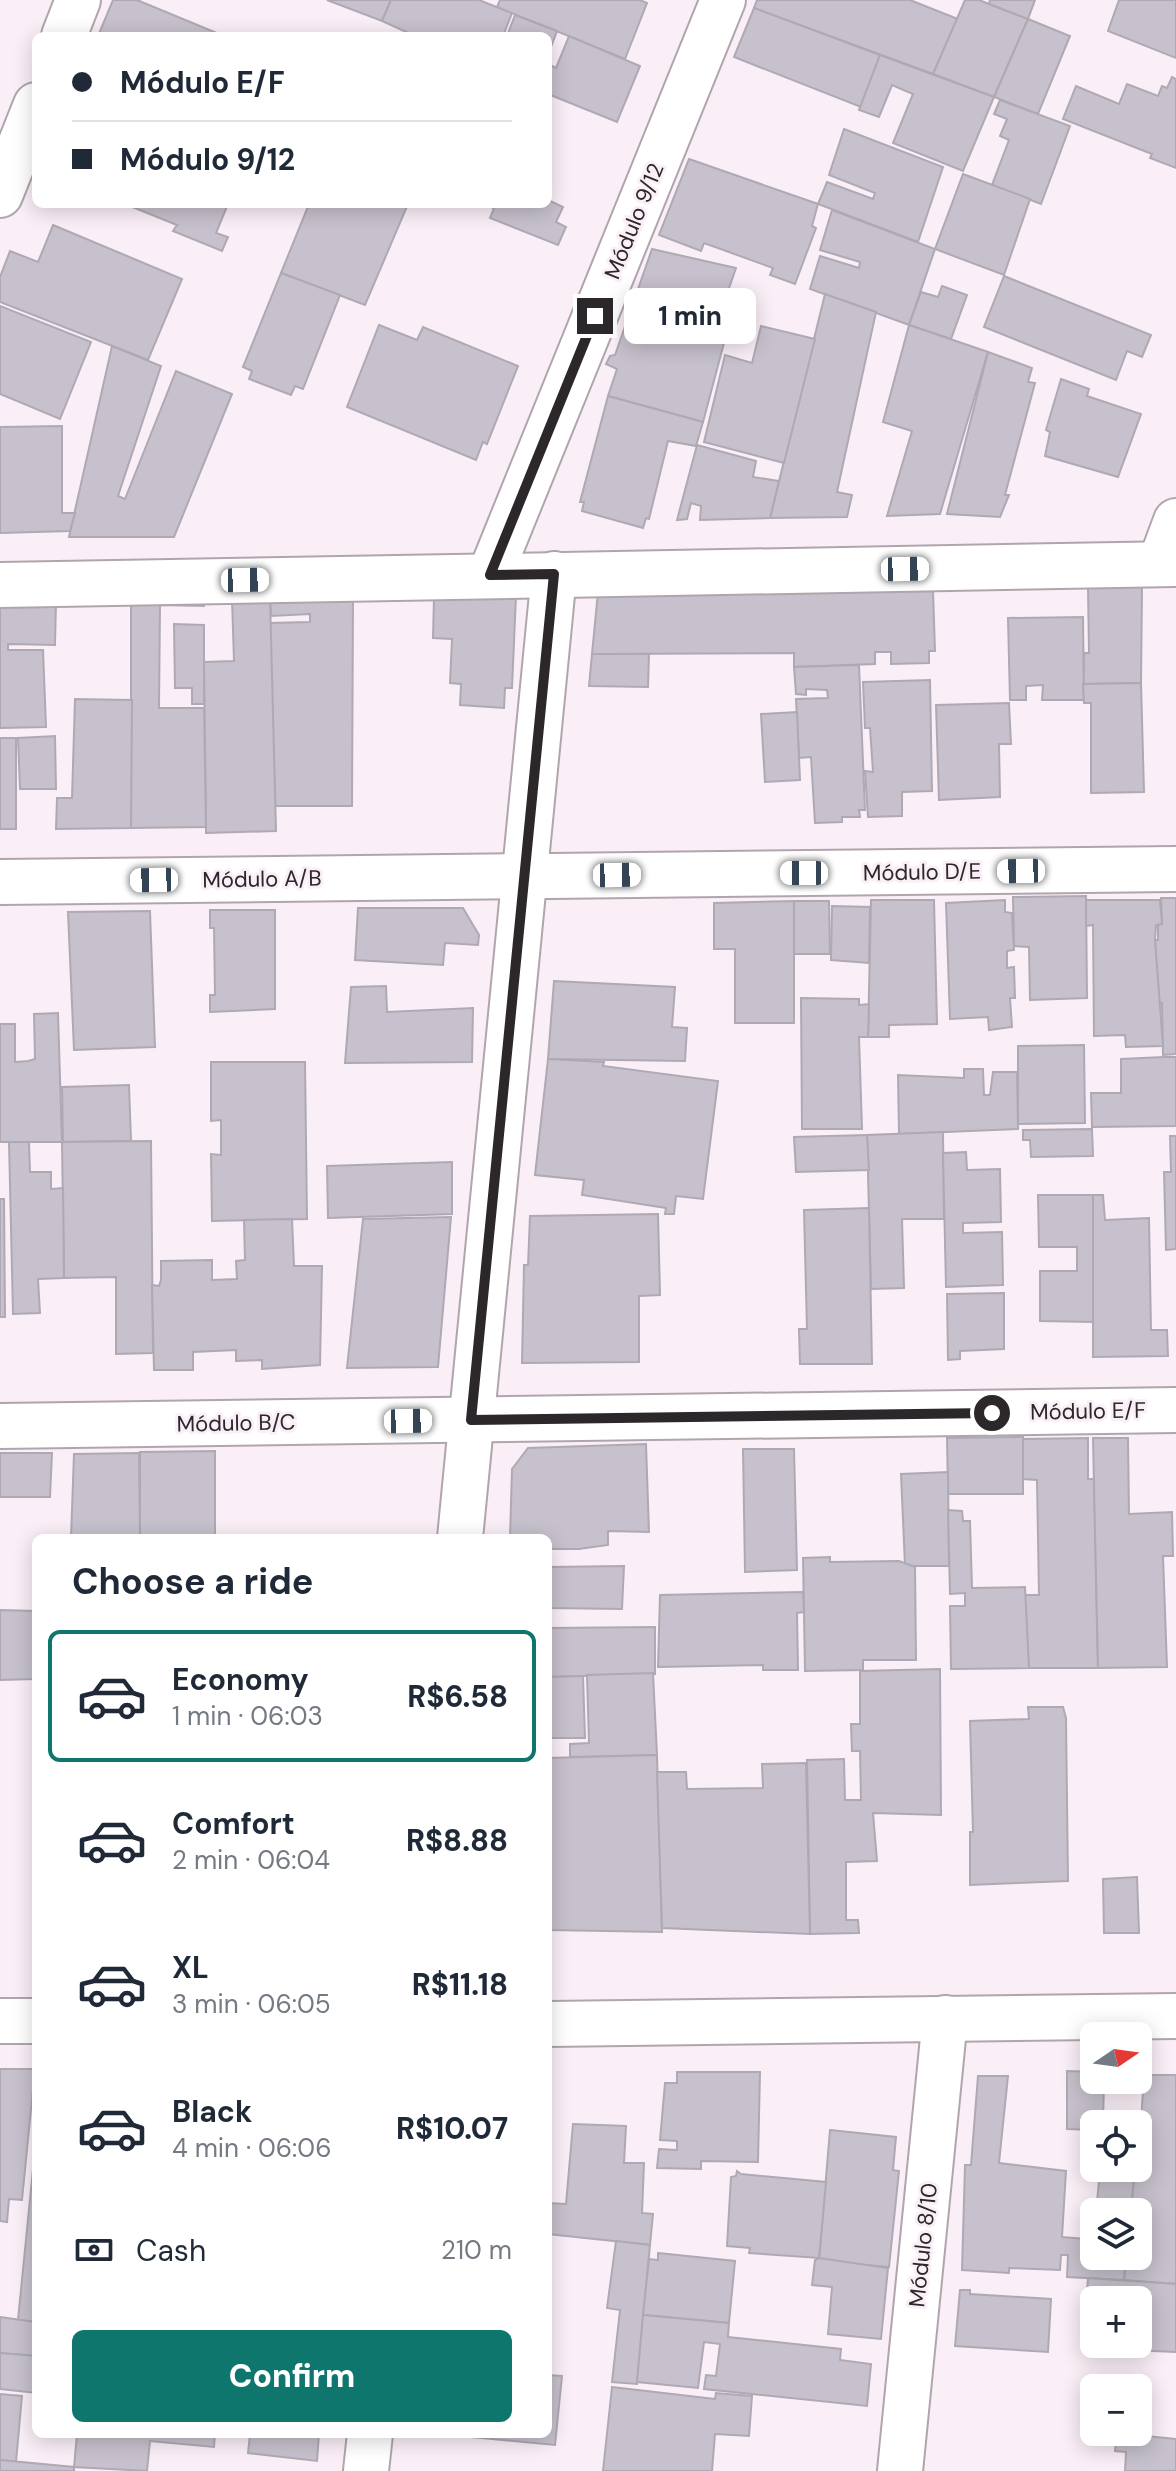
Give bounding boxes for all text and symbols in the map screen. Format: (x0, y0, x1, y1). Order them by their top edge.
text: Módulo E/F (120, 63, 285, 102)
text: Módulo 9/12 (120, 140, 295, 179)
street label: Módulo 9/12 (598, 159, 670, 283)
callout: 1 min (623, 288, 755, 344)
route end (577, 298, 613, 334)
text: 1 min (658, 299, 722, 333)
car (881, 557, 929, 581)
car (221, 568, 269, 592)
street label: Módulo D/E (863, 856, 981, 888)
car (997, 859, 1045, 883)
car (780, 861, 828, 885)
street label: Módulo A/B (202, 863, 322, 895)
car (593, 863, 641, 887)
car (130, 868, 178, 892)
route start (974, 1395, 1010, 1431)
street label: Módulo E/F (1030, 1395, 1146, 1427)
street label: Módulo B/C (176, 1407, 296, 1439)
car (384, 1409, 432, 1433)
text: Choose a ride (72, 1558, 313, 1605)
icon: car (76, 1660, 148, 1732)
text: Economy (172, 1660, 309, 1699)
text: R$6.58 (407, 1677, 508, 1716)
text: 1 min · 06:03 (172, 1699, 323, 1733)
icon: car (76, 1804, 148, 1876)
text: Comfort (172, 1804, 295, 1843)
text: R$8.88 (406, 1821, 508, 1860)
text: 2 min · 06:04 (172, 1843, 330, 1877)
icon: car (76, 1948, 148, 2020)
text: XL (172, 1948, 209, 1987)
text: R$11.18 (412, 1965, 508, 2004)
text: 3 min · 06:05 (172, 1987, 331, 2021)
north arrow (1080, 2022, 1152, 2094)
map controls (1080, 2022, 1152, 2446)
icon: car (76, 2092, 148, 2164)
text: Black (172, 2092, 252, 2131)
text: R$10.07 (396, 2109, 508, 2148)
button: locate (1080, 2110, 1152, 2182)
text: 4 min · 06:06 (172, 2131, 331, 2165)
street label: Módulo 8/10 (902, 2181, 944, 2309)
button: layers (1080, 2198, 1152, 2270)
icon: cash (72, 2228, 116, 2272)
text: Cash (136, 2231, 206, 2270)
text: 210 m (441, 2233, 512, 2267)
button: + (1080, 2286, 1152, 2358)
button: Confirm (72, 2330, 512, 2422)
button: − (1080, 2374, 1152, 2446)

